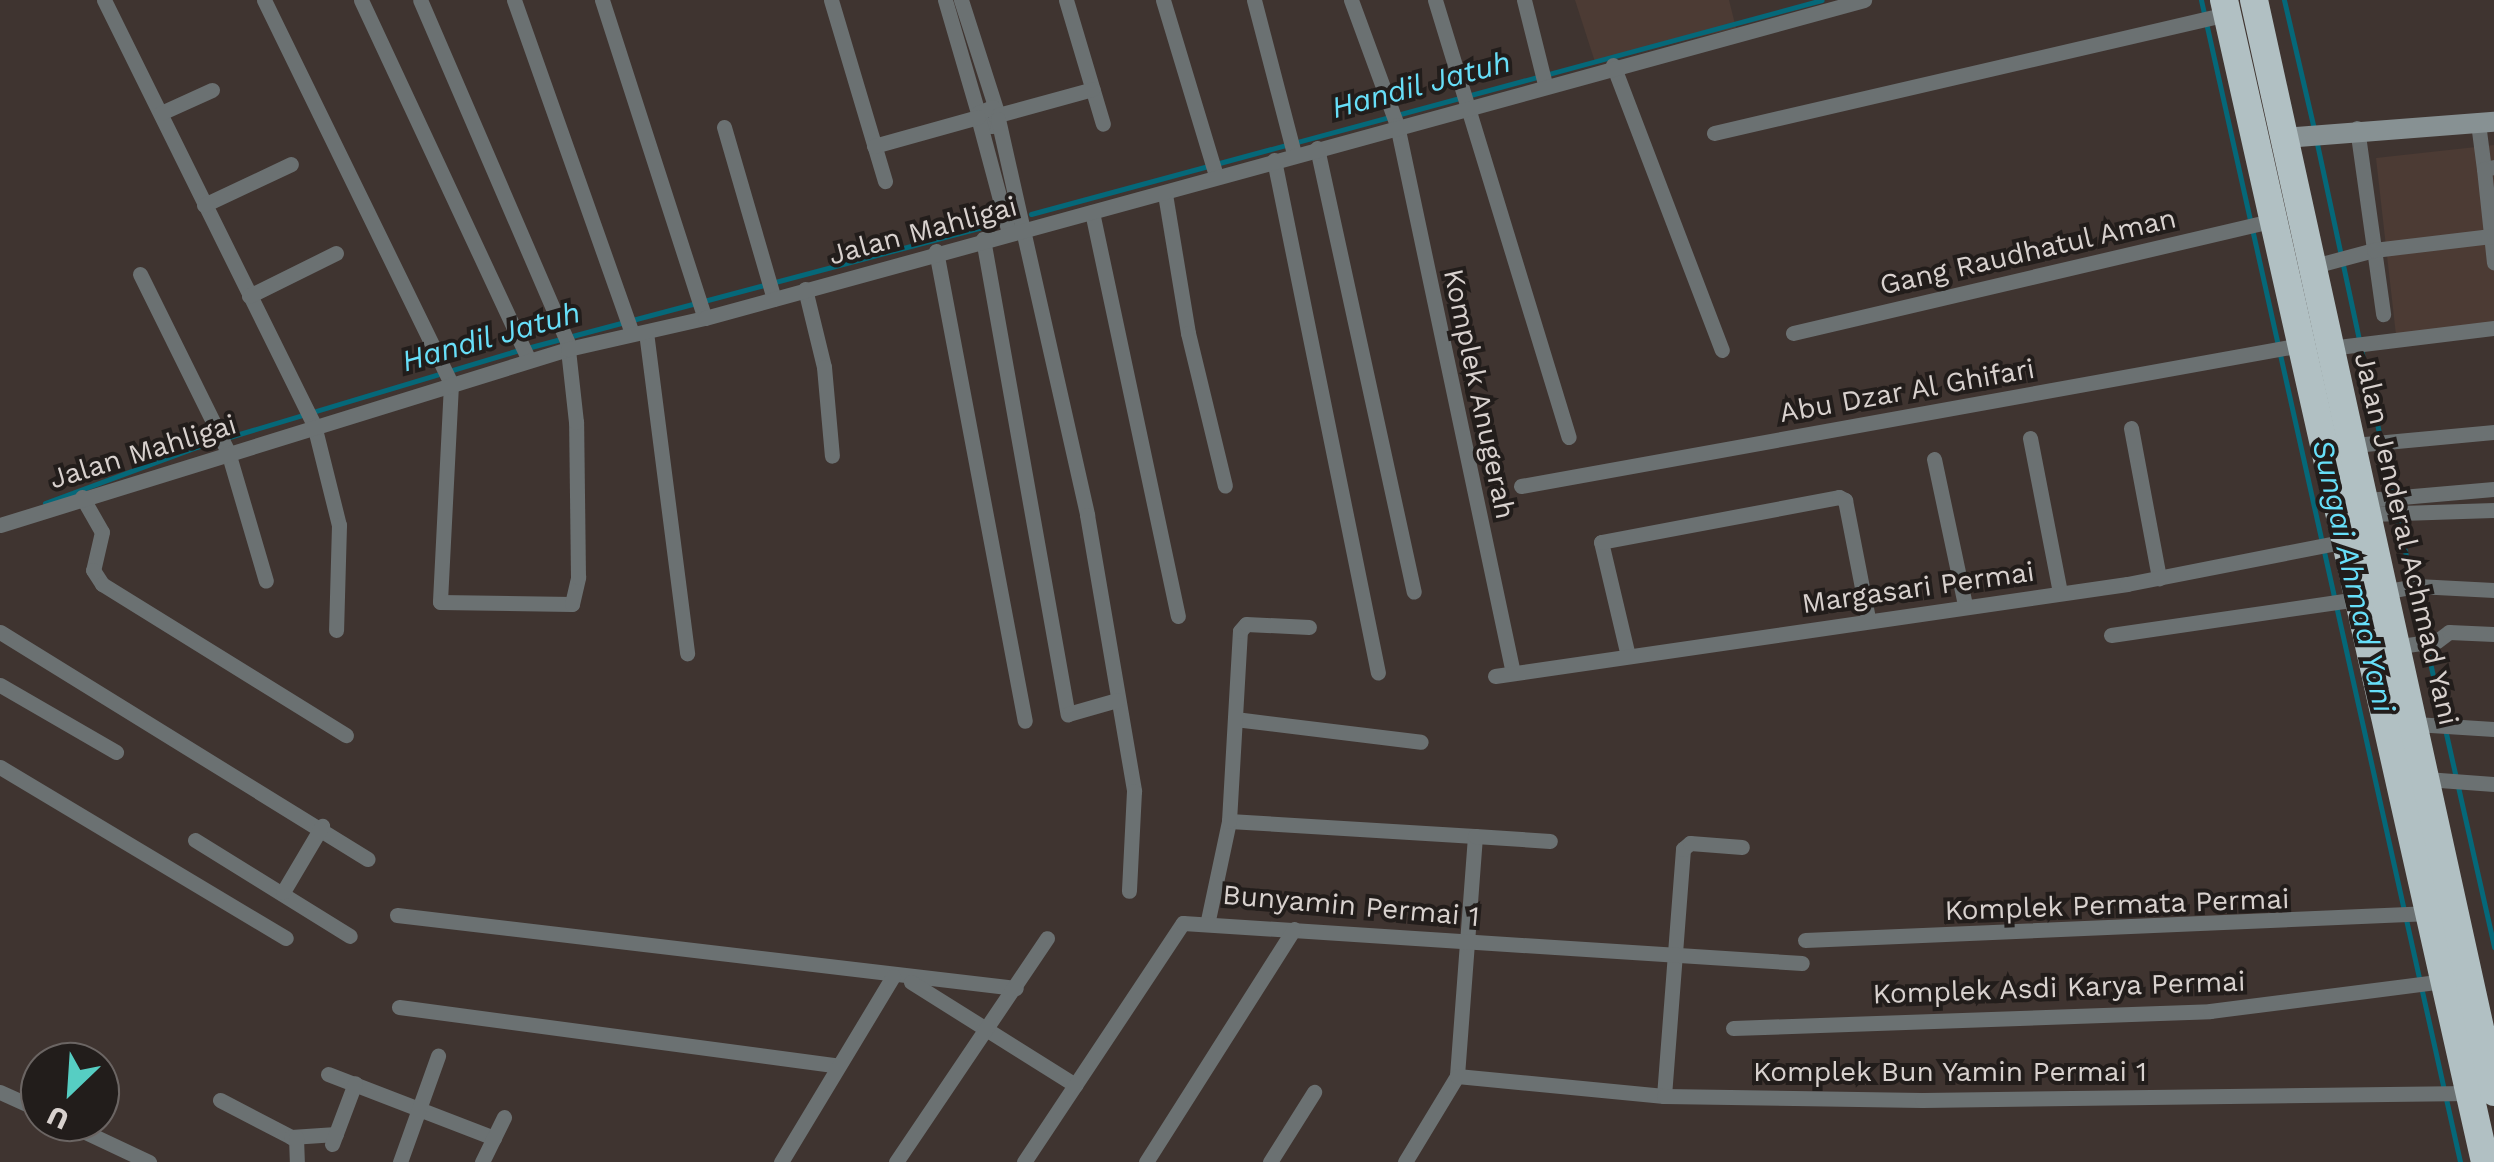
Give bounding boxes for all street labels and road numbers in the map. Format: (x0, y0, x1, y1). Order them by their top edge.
street label: Jalan Mahligai (825, 190, 1021, 272)
street label: Gang Raudhatul Aman (1875, 201, 2181, 303)
street label: Komplek Anugerah (1436, 265, 1522, 523)
street label: Jalan Jenderal Achmad Yani (2346, 347, 2466, 731)
street label: Abu Dzar Al Ghifari (1775, 352, 2039, 430)
street label: Jalan Mahligai (46, 408, 240, 496)
street label: Margasari Permai (1800, 555, 2036, 621)
street label: Bunyamin Permai 1 (1221, 878, 1481, 934)
street label: Komplek Permata Permai (1943, 882, 2291, 928)
street label: Komplek Asdi Karya Permai (1871, 965, 2247, 1011)
street label: Komplek Bun Yamin Permai 1 (1752, 1055, 2148, 1089)

